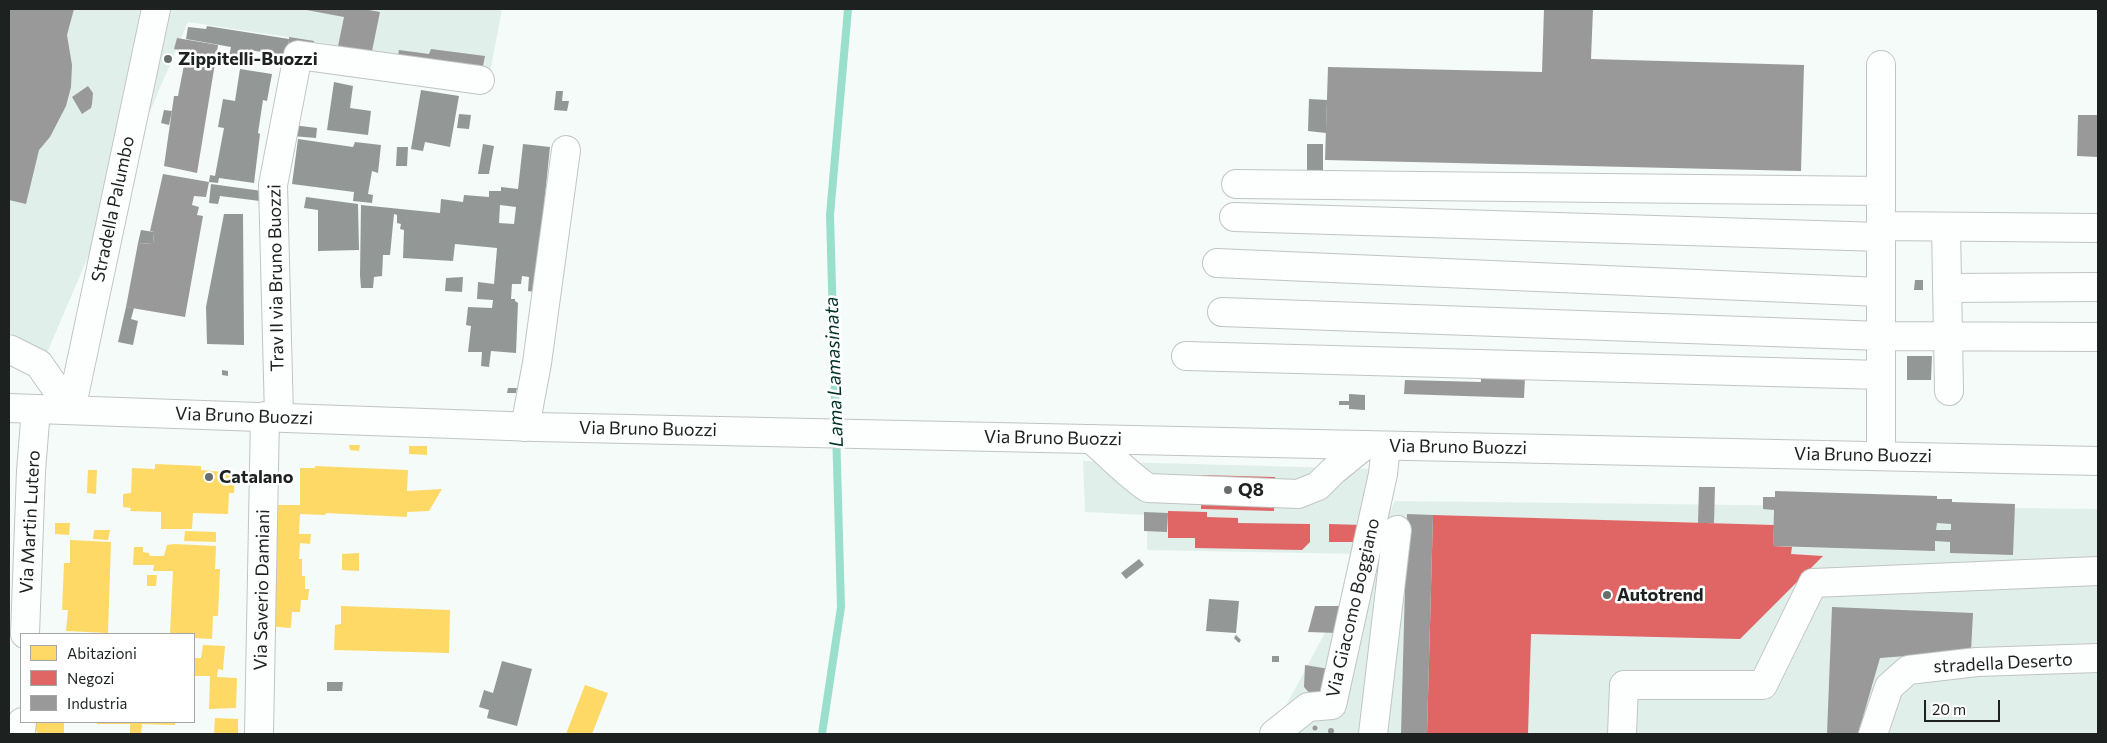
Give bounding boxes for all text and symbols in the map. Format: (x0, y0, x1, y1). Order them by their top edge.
place label: Zippitelli-Buozzi (178, 48, 318, 70)
marker: Zippitelli-Buozzi (162, 53, 174, 65)
street label: Stradella Palumbo (87, 134, 139, 284)
street label: Trav II via Bruno Buozzi (264, 184, 288, 372)
water label: Lama Lamasinata (820, 296, 848, 448)
street label: Via Bruno Buozzi (175, 403, 313, 429)
street label: Via Bruno Buozzi (579, 417, 717, 441)
street label: Via Bruno Buozzi (984, 426, 1122, 450)
street label: Via Bruno Buozzi (1389, 435, 1527, 459)
street label: Via Bruno Buozzi (1794, 443, 1932, 467)
street label: Via Martin Lutero (15, 450, 45, 594)
place label: Catalano (219, 466, 293, 488)
marker: Catalano (203, 471, 215, 483)
place label: Q8 (1238, 479, 1264, 501)
marker: Q8 (1222, 484, 1234, 496)
street label: Via Saverio Damiani (250, 509, 274, 671)
street label: Via Giacomo Boggiano (1322, 516, 1384, 700)
place label: Autotrend (1617, 584, 1703, 606)
marker: Autotrend (1601, 589, 1613, 601)
legend (20, 633, 195, 723)
text: Abitazioni (67, 644, 137, 662)
street label: stradella Deserto (1933, 649, 2073, 677)
text: Negozi (67, 669, 114, 687)
scale bar (1927, 690, 2003, 722)
text: Industria (67, 694, 127, 712)
text: 20 m (1932, 700, 1966, 718)

